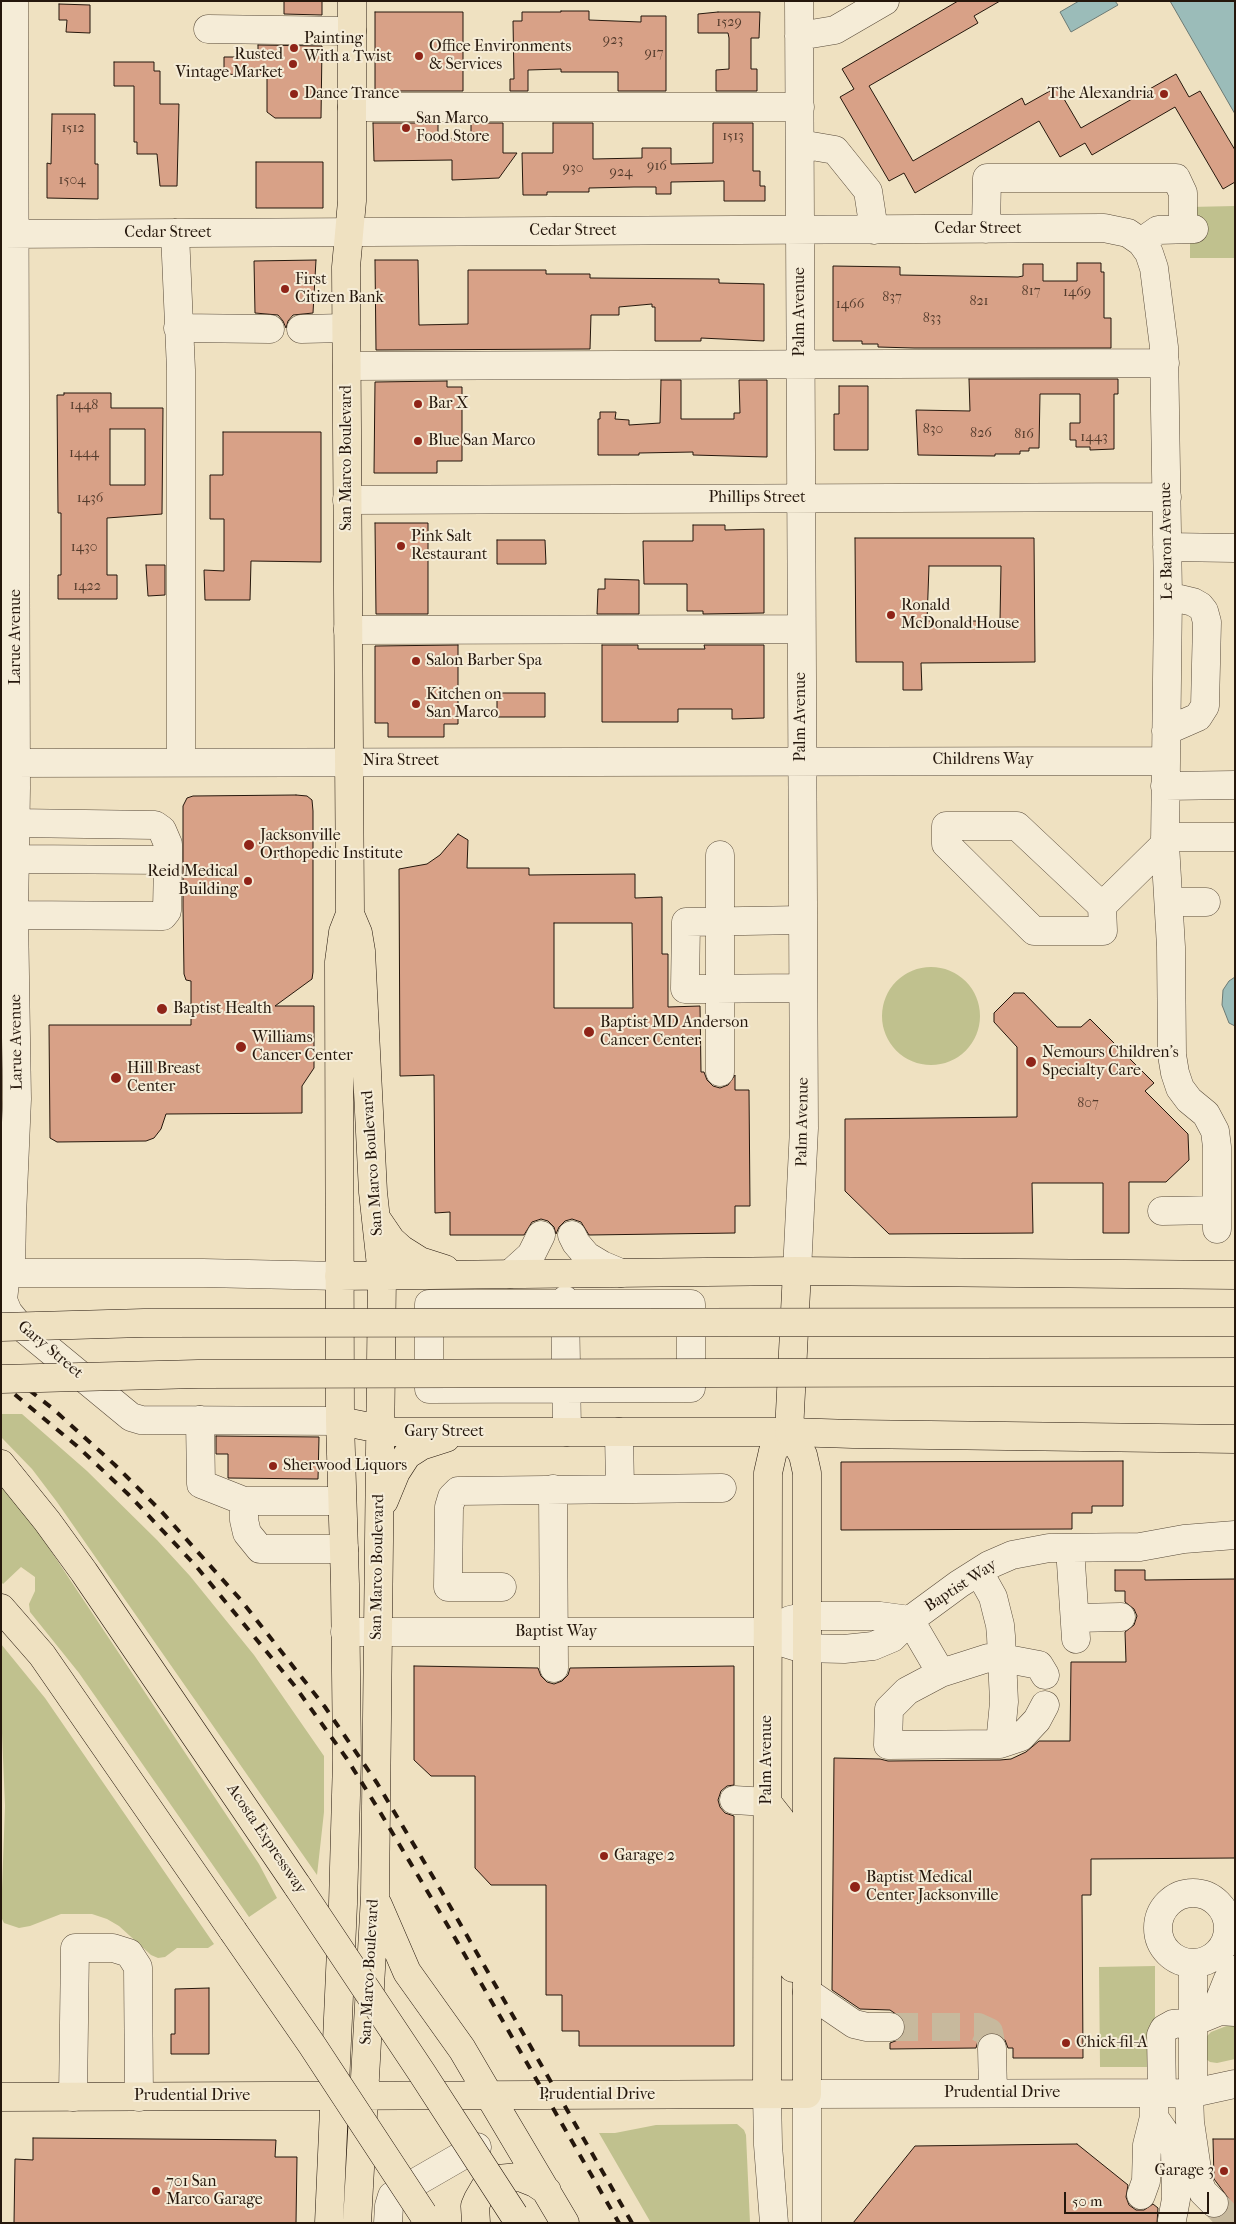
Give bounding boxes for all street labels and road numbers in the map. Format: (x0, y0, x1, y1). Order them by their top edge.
street label: Cedar Street (934, 219, 1022, 239)
street label: Cedar Street (529, 221, 617, 241)
street label: Cedar Street (124, 223, 212, 243)
street label: Palm Avenue (790, 267, 810, 357)
street label: San Marco Boulevard (337, 385, 357, 531)
street label: Le Baron Avenue (1156, 482, 1178, 600)
street label: Phillips Street (708, 488, 806, 508)
street label: Larue Avenue (6, 589, 26, 685)
street label: Palm Avenue (791, 672, 811, 762)
street label: Childrens Way (932, 750, 1034, 770)
street label: Nira Street (363, 751, 439, 771)
street label: Larue Avenue (7, 994, 27, 1090)
street label: Palm Avenue (793, 1077, 813, 1167)
street label: San Marco Boulevard (358, 1090, 388, 1236)
street label: Gary Street (13, 1317, 87, 1383)
street label: Gary Street (404, 1422, 484, 1442)
street label: San Marco Boulevard (367, 1494, 389, 1640)
street label: Baptist Way (921, 1556, 1001, 1616)
street label: Baptist Way (515, 1622, 597, 1642)
street label: Palm Avenue (757, 1715, 777, 1805)
street label: Acosta Expressway (222, 1780, 310, 1898)
street label: San Marco Boulevard (357, 1899, 383, 2045)
street label: Prudential Drive (944, 2083, 1060, 2103)
street label: Prudential Drive (539, 2085, 655, 2105)
street label: Prudential Drive (134, 2086, 250, 2106)

